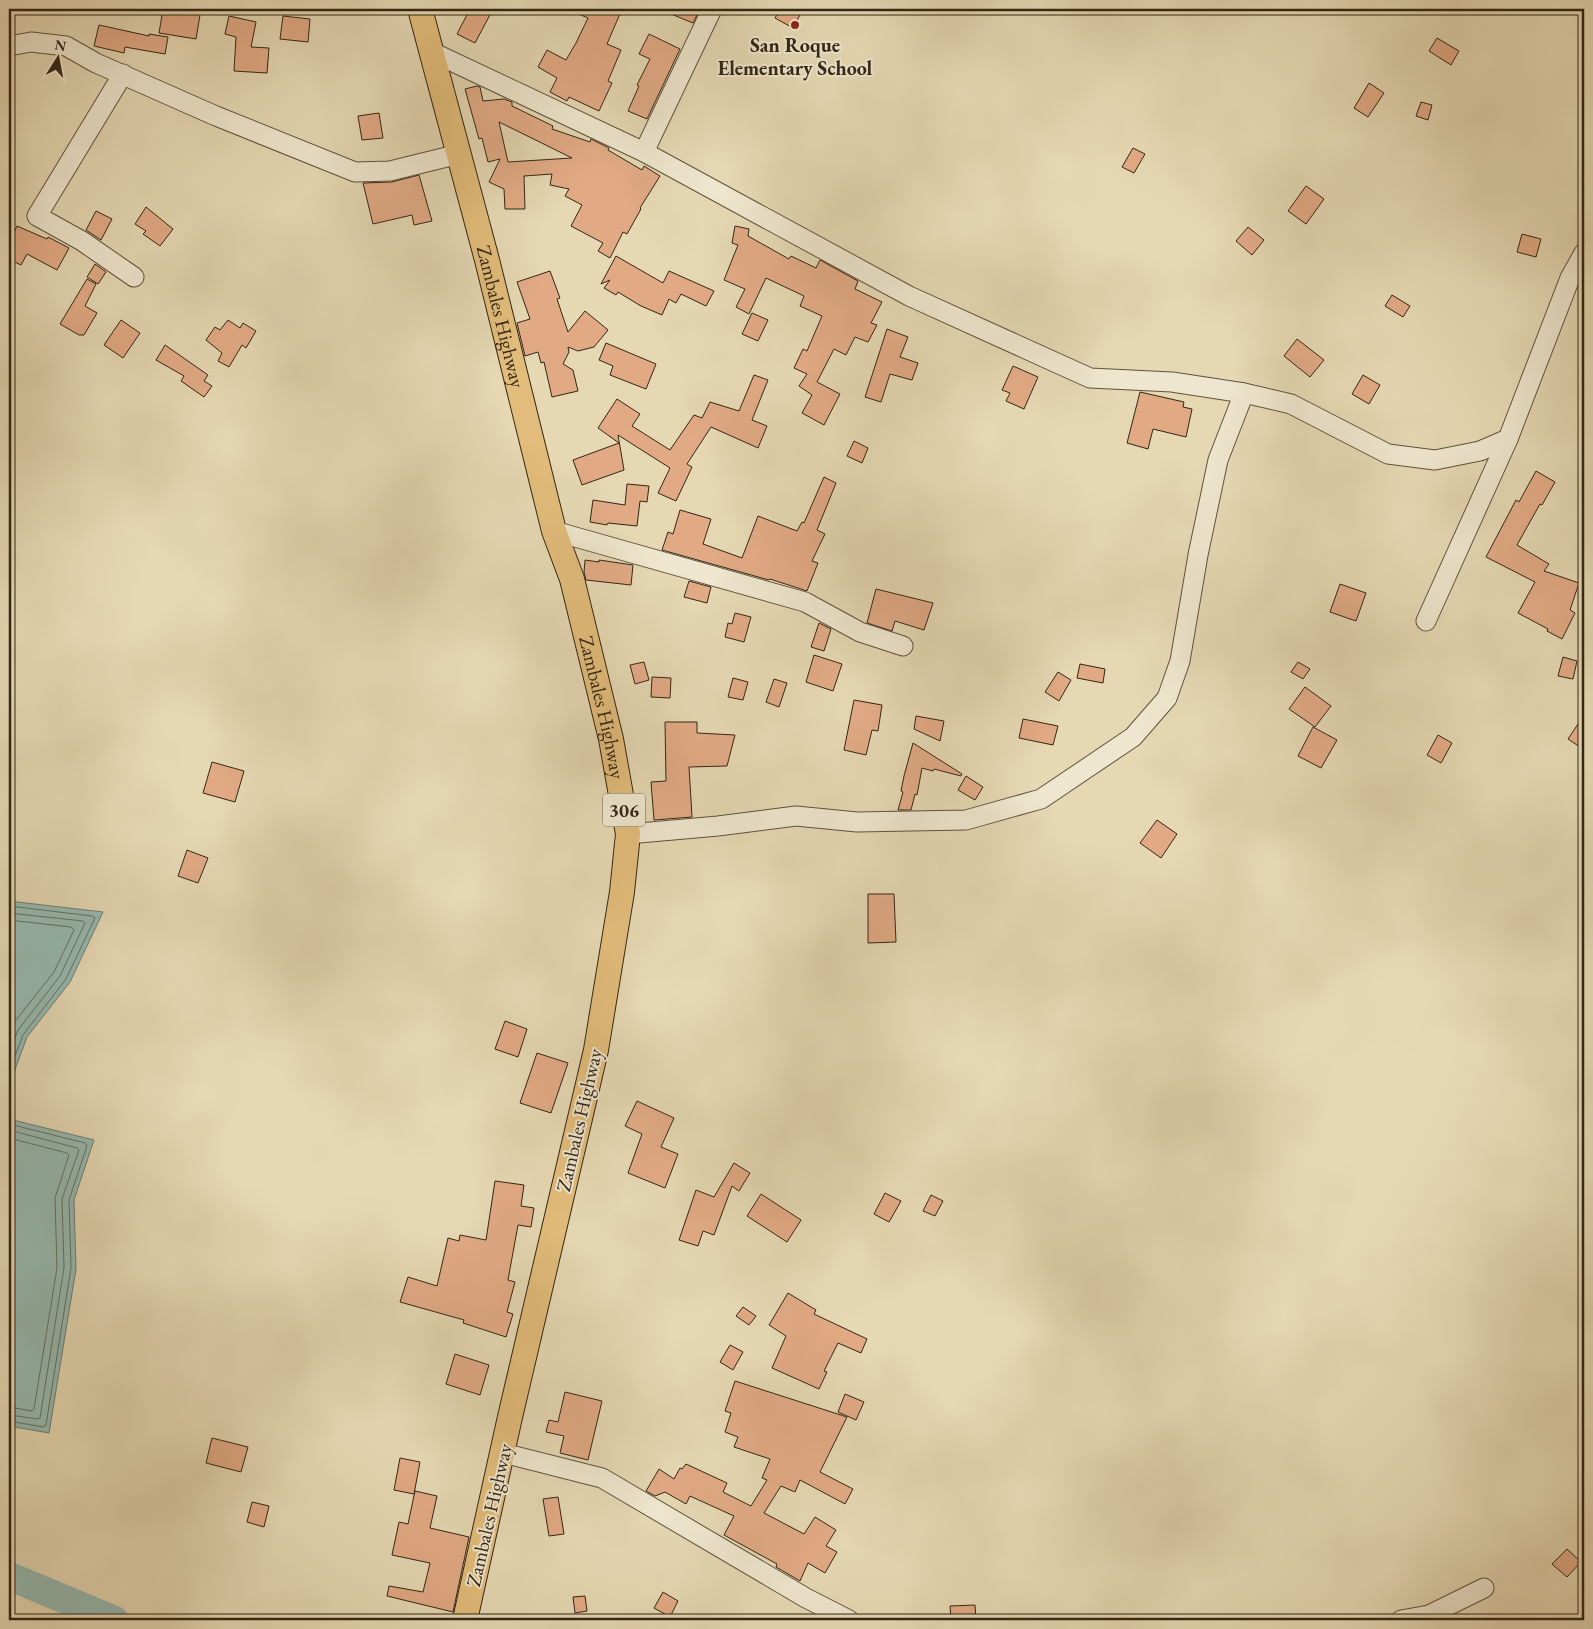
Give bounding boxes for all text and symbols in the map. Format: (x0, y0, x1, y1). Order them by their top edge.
marker: San Roque Elementary School (789, 19, 801, 31)
north arrow (32, 32, 82, 82)
place label: San Roque Elementary School (718, 32, 873, 81)
text: N (53, 35, 68, 55)
street label: Zambales Highway (471, 242, 531, 391)
street label: Zambales Highway (573, 633, 631, 781)
road number: 306 (603, 794, 645, 826)
street label: Zambales Highway (550, 1046, 608, 1194)
street label: Zambales Highway (460, 1441, 518, 1589)

